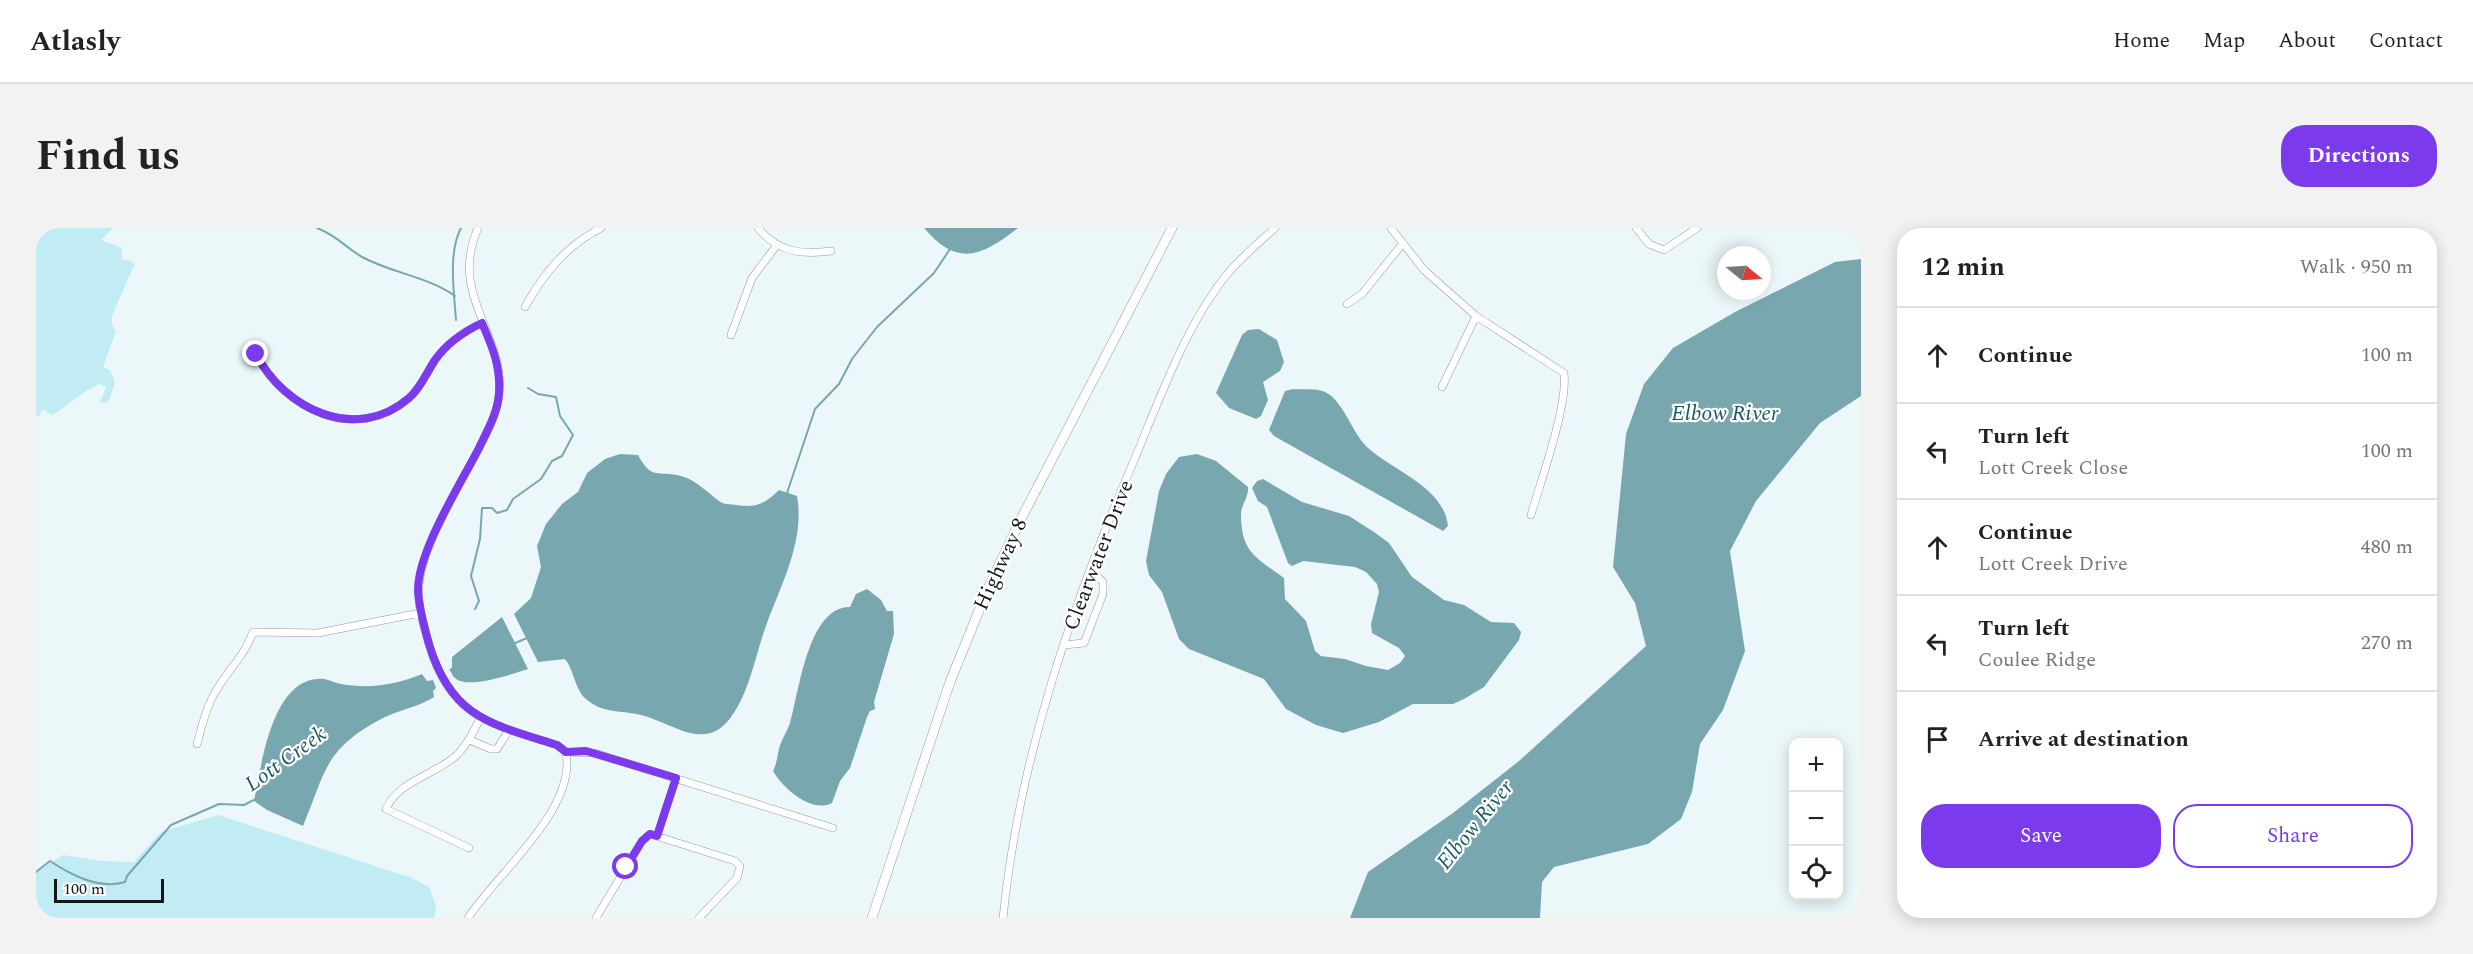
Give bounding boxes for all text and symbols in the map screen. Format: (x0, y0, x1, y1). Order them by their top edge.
text: Atlasly (30, 20, 120, 63)
text: Home (2113, 25, 2170, 57)
text: Map (2203, 25, 2245, 57)
text: About (2278, 25, 2336, 57)
text: Contact (2369, 25, 2443, 57)
text: Find us (36, 125, 180, 188)
button: Directions (2281, 125, 2437, 187)
north arrow (1717, 246, 1771, 300)
text: 12 min (1921, 247, 2005, 287)
text: Walk · 950 m (2300, 252, 2413, 282)
icon: ahead (1921, 339, 1954, 372)
text: Continue (1978, 339, 2073, 372)
route end (242, 340, 268, 366)
text: 100 m (2361, 340, 2413, 370)
water label: Elbow River (1671, 397, 1779, 430)
text: Turn left (1978, 420, 2070, 453)
icon: left (1921, 435, 1954, 468)
text: 100 m (2361, 436, 2413, 466)
text: Lott Creek Close (1978, 453, 2128, 483)
street label: Clearwater Drive (1056, 475, 1142, 635)
street label: Highway 8 (966, 513, 1036, 616)
text: Continue (1978, 516, 2073, 549)
icon: ahead (1921, 531, 1954, 564)
text: 480 m (2361, 532, 2413, 562)
text: Lott Creek Drive (1978, 549, 2128, 579)
text: Turn left (1978, 612, 2070, 645)
icon: left (1921, 627, 1954, 660)
text: 270 m (2361, 628, 2413, 658)
text: Coulee Ridge (1978, 645, 2096, 675)
water label: Lott Creek (238, 718, 334, 800)
icon: arrive (1921, 723, 1954, 756)
text: Arrive at destination (1978, 723, 2189, 756)
map controls (1789, 738, 1843, 900)
button: + (1789, 738, 1843, 792)
water label: Elbow River (1429, 773, 1522, 877)
button: − (1789, 792, 1843, 846)
button: Save (1921, 804, 2161, 868)
button: Share (2173, 804, 2413, 868)
button: locate (1789, 846, 1843, 900)
route start (612, 853, 638, 879)
scale bar (54, 876, 164, 904)
text: 100 m (63, 877, 105, 901)

